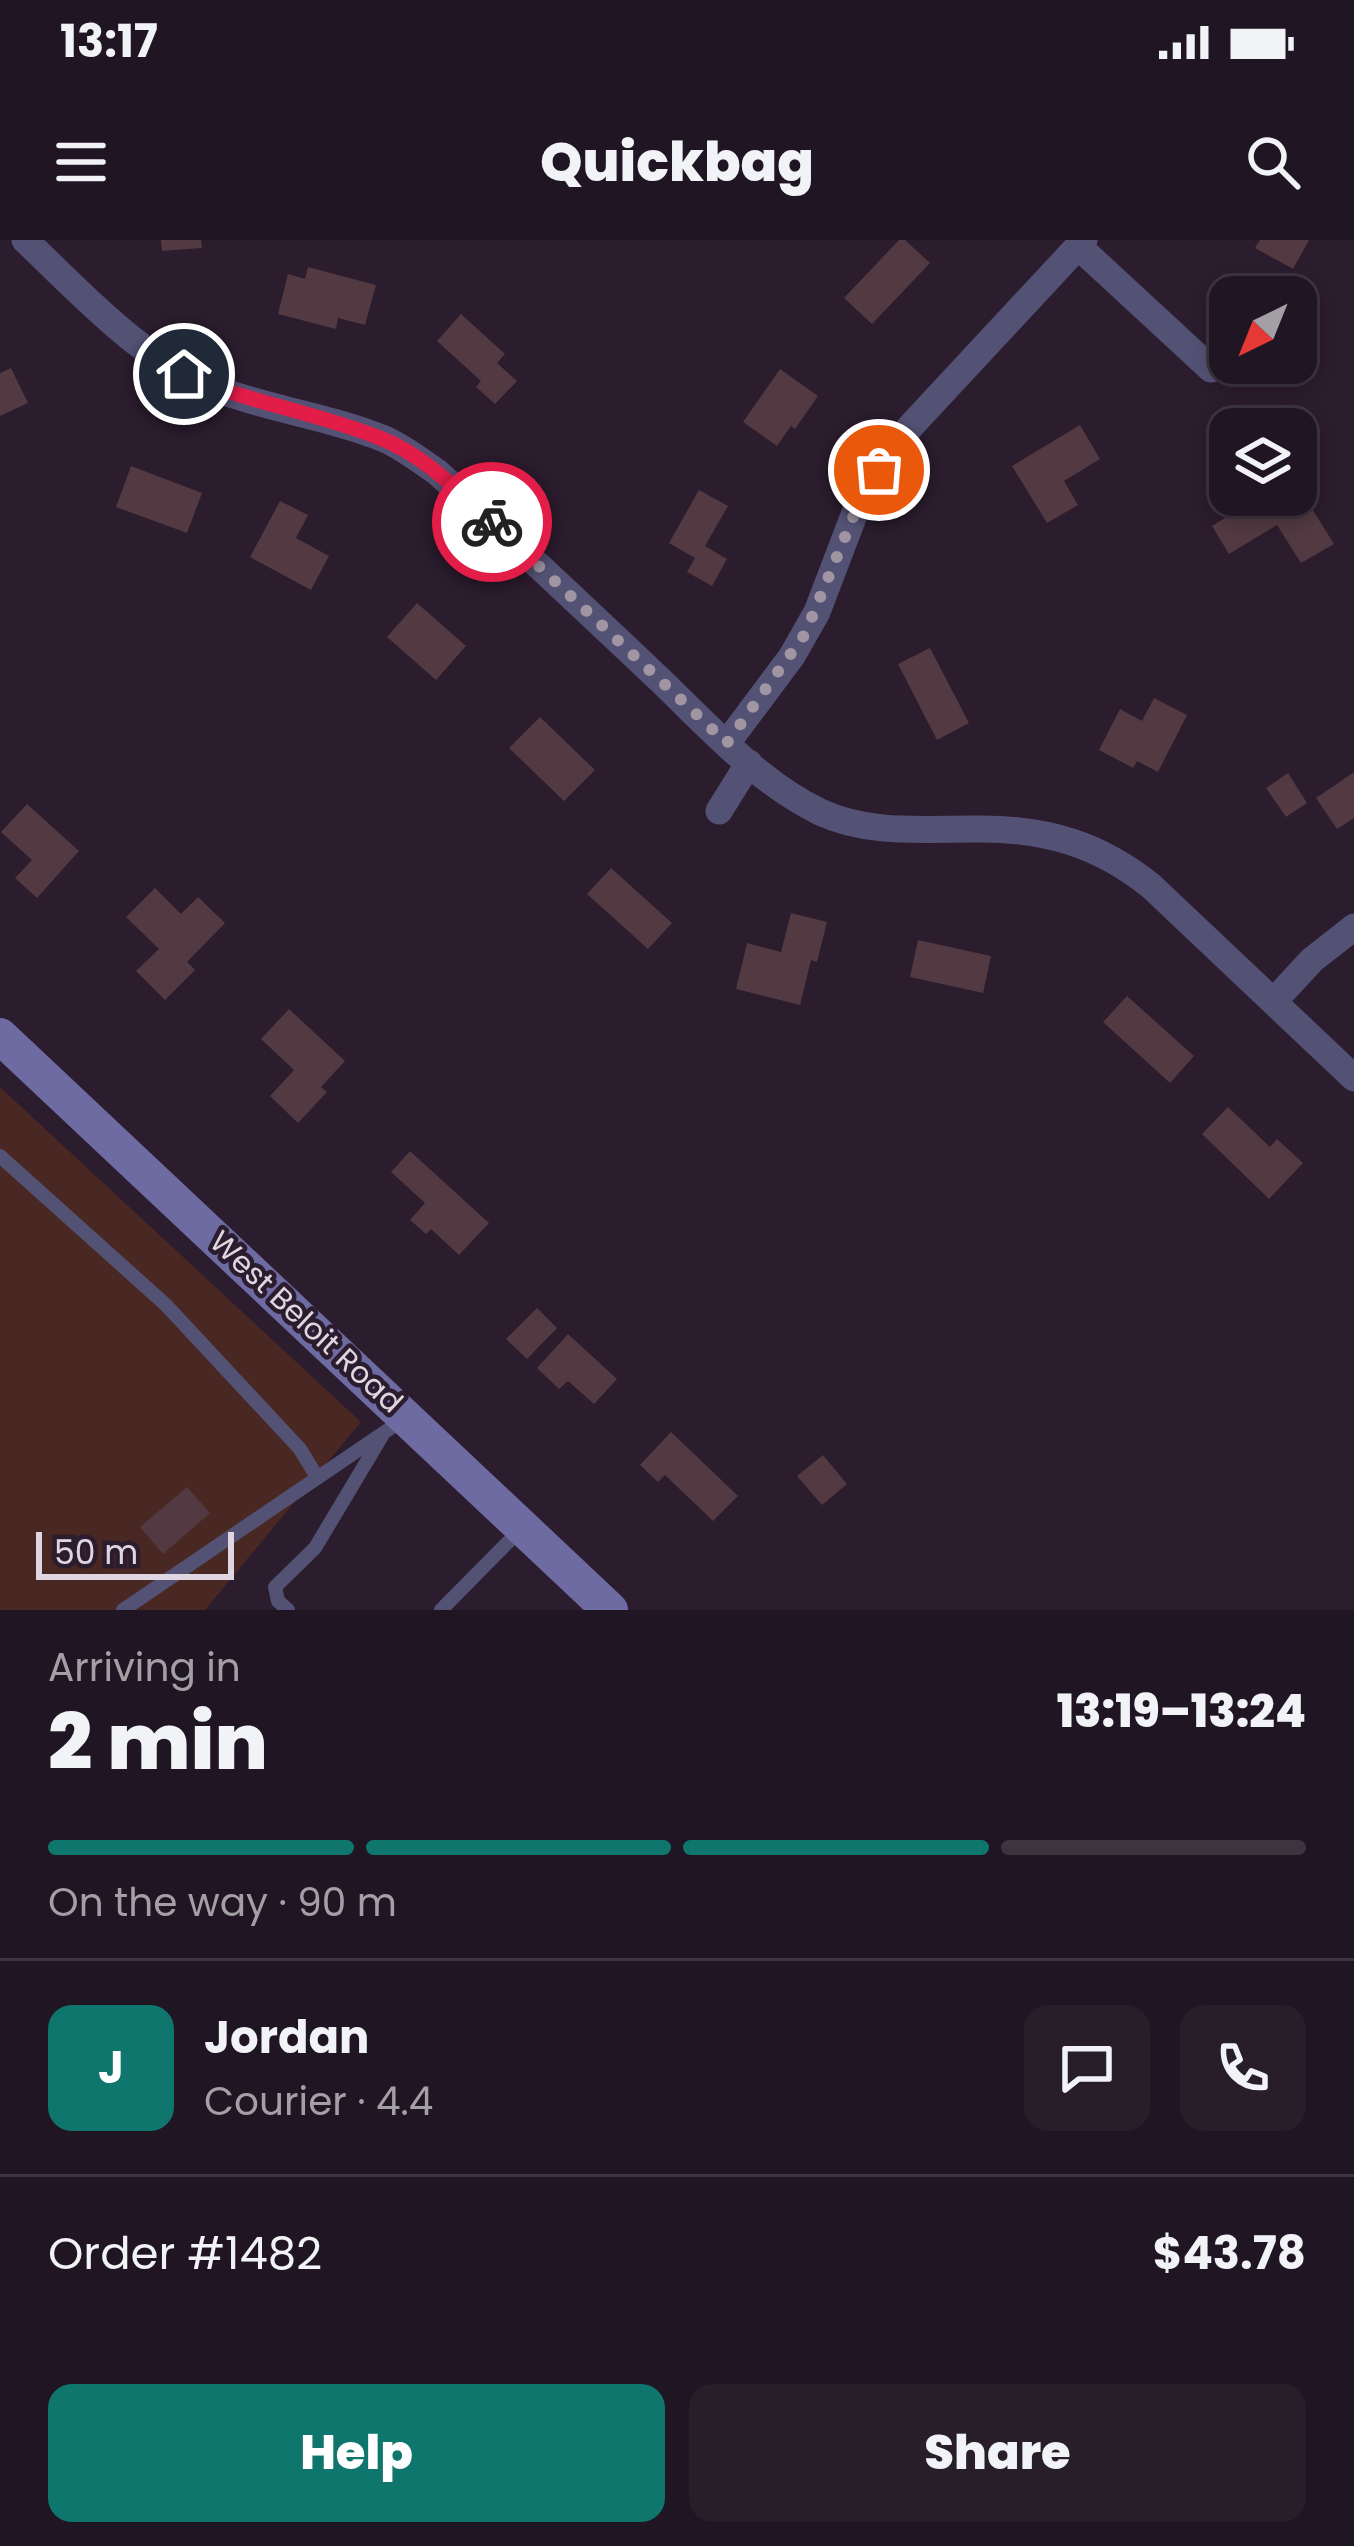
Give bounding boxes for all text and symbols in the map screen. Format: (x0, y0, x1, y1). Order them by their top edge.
text: 13:17 (60, 10, 158, 73)
text: Quickbag (540, 124, 814, 200)
icon: menu (48, 129, 114, 195)
icon: search (1240, 129, 1306, 195)
north arrow (1209, 276, 1317, 384)
map controls (1209, 276, 1317, 516)
pin (133, 323, 235, 425)
icon: home (151, 341, 217, 407)
button: layers (1209, 408, 1317, 516)
pin (828, 419, 930, 521)
icon: bag (846, 437, 912, 503)
courier (432, 462, 552, 582)
icon: bike (459, 489, 525, 555)
street label: West Beloit Road (200, 1221, 413, 1423)
scale bar (36, 1526, 234, 1579)
text: 50 m (54, 1529, 138, 1576)
text: Arriving in (48, 1640, 241, 1695)
text: 13:19–13:24 (1057, 1680, 1306, 1743)
text: 2 min (48, 1687, 268, 1796)
text: On the way · 90 m (48, 1875, 397, 1930)
button: chat (1024, 2005, 1150, 2131)
button: phone (1180, 2005, 1306, 2131)
text: Jordan (204, 2006, 369, 2069)
text: J (98, 2036, 124, 2099)
text: Courier · 4.4 (204, 2074, 433, 2129)
text: Order #1482 (48, 2222, 322, 2285)
text: $43.78 (1153, 2222, 1306, 2285)
button: Help (48, 2384, 665, 2522)
button: Share (689, 2384, 1306, 2522)

